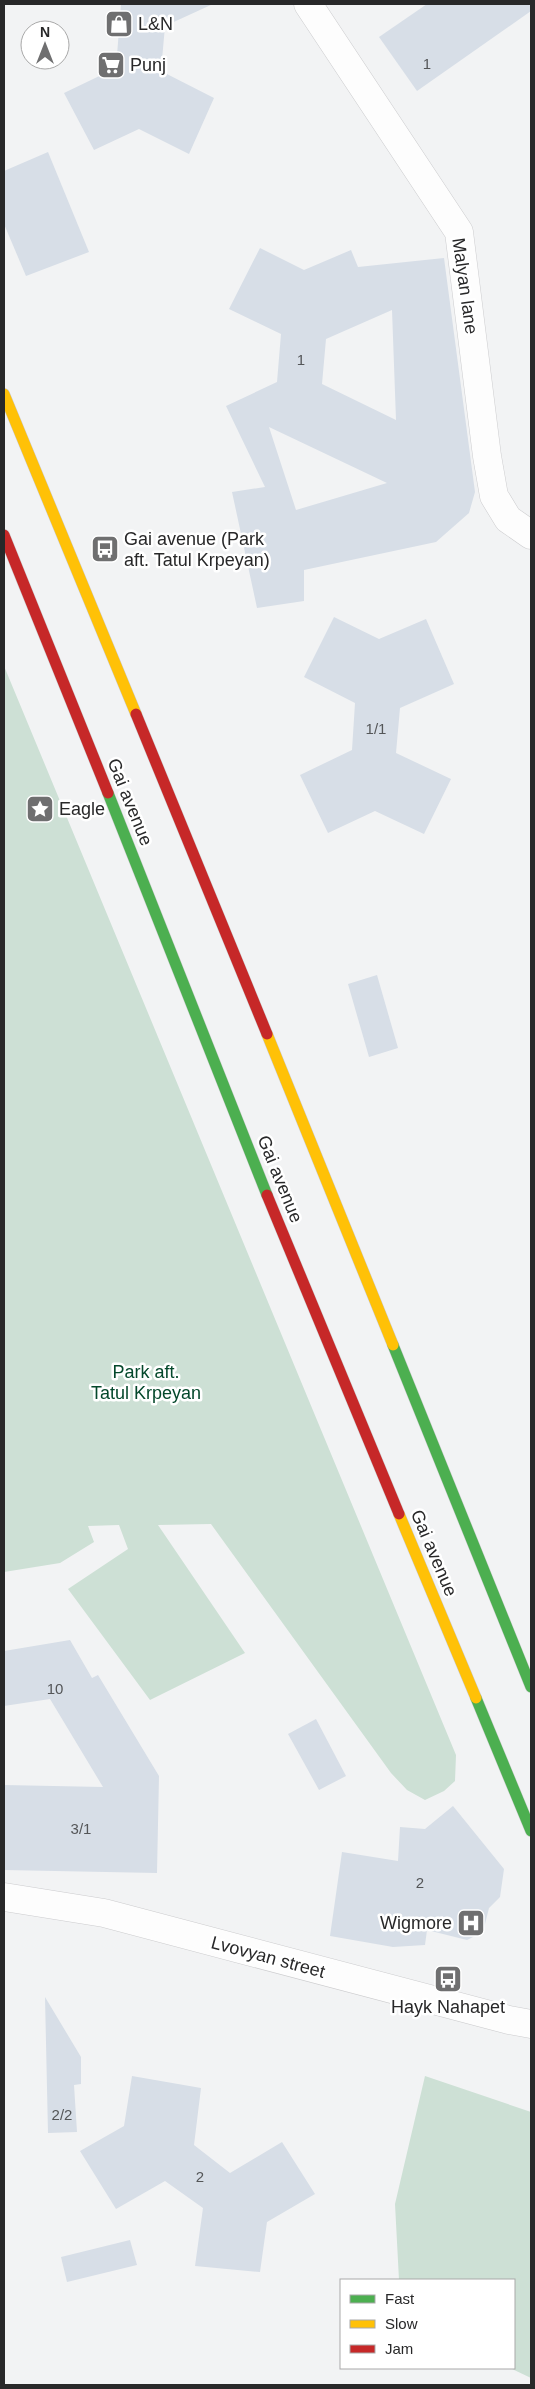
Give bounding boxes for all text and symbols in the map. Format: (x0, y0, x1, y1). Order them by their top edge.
shop icon: L&N (104, 9, 134, 39)
place label: L&N (138, 14, 173, 34)
north arrow (20, 20, 70, 70)
text: N (40, 24, 50, 40)
supermarket icon: Punj (96, 50, 126, 80)
place label: Punj (130, 55, 166, 75)
house number: 1 (423, 55, 431, 72)
street label: Malyan lane (448, 237, 482, 335)
house number: 1 (297, 351, 305, 368)
place label: Gai avenue (Park aft. Tatul Krpeyan) (124, 529, 270, 570)
bus stop icon: Gai avenue (Park aft. Tatul Krpeyan) (90, 534, 120, 564)
house number: 1/1 (366, 720, 386, 737)
street label: Gai avenue (103, 756, 157, 848)
place icon: Eagle (25, 794, 55, 824)
place label: Eagle (59, 799, 105, 819)
street label: Gai avenue (253, 1133, 307, 1225)
park label: Park aft. Tatul Krpeyan (91, 1362, 201, 1403)
street label: Gai avenue (407, 1507, 461, 1599)
house number: 10 (47, 1680, 63, 1697)
house number: 3/1 (71, 1820, 91, 1837)
house number: 2 (416, 1874, 424, 1891)
hospital icon: Wigmore (456, 1908, 486, 1938)
place label: Wigmore (380, 1913, 452, 1933)
street label: Lvovyan street (209, 1932, 327, 1982)
bus stop icon: Hayk Nahapet (433, 1964, 463, 1994)
place label: Hayk Nahapet (391, 1997, 505, 2017)
house number: 2/2 (52, 2106, 72, 2123)
house number: 2 (196, 2168, 204, 2185)
legend (340, 2279, 515, 2369)
text: Fast (385, 2290, 415, 2307)
text: Slow (385, 2315, 418, 2332)
text: Jam (385, 2340, 413, 2357)

